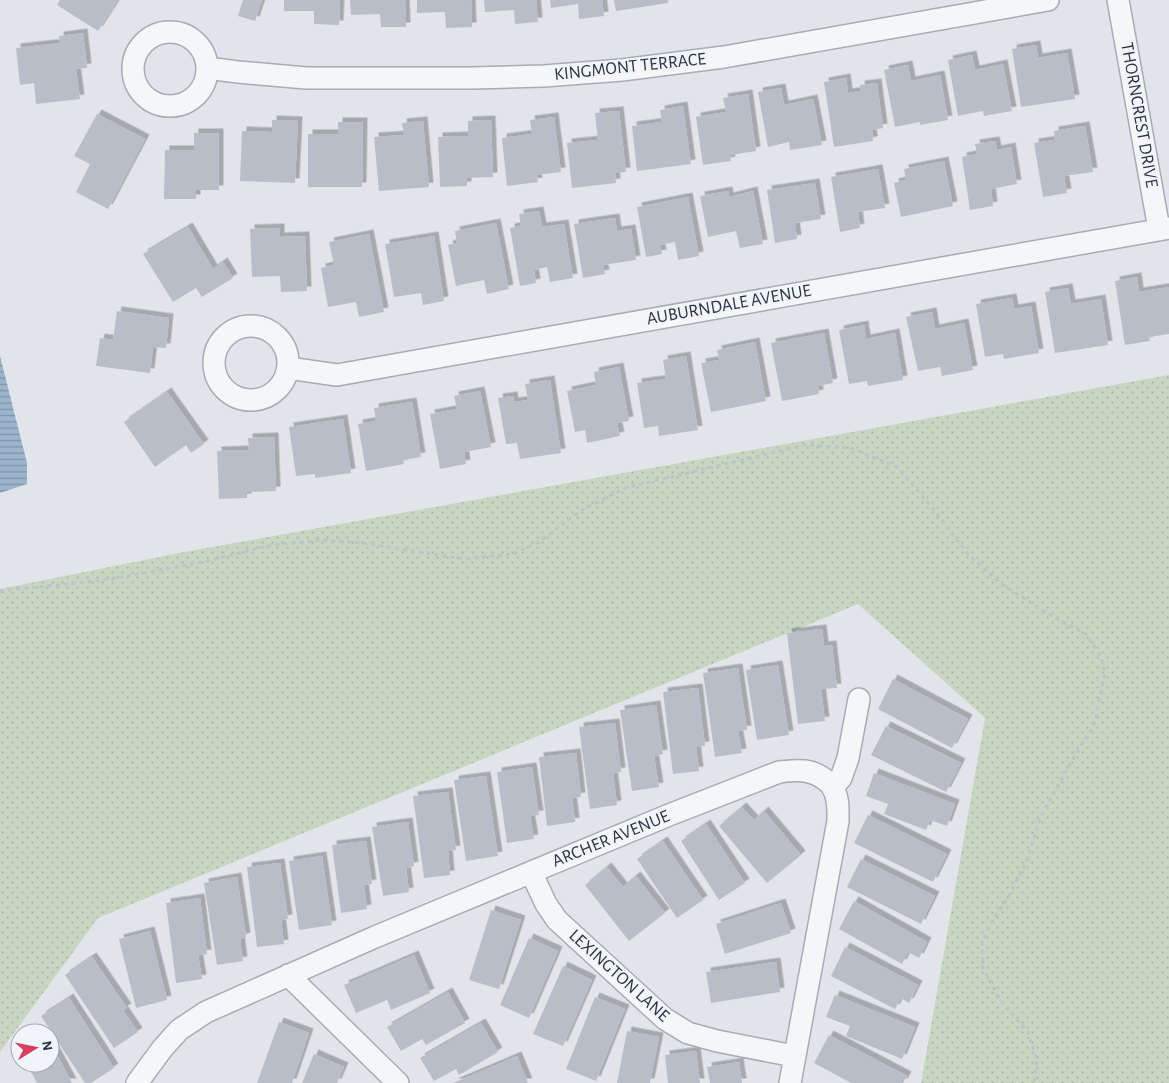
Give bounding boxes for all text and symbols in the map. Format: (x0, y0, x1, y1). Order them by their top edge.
street label: THORNCREST DRIVE (1117, 41, 1161, 189)
street label: KINGMONT TERRACE (553, 50, 707, 84)
street label: AUBURNDALE AVENUE (645, 282, 813, 328)
street label: ARCHER AVENUE (550, 807, 672, 871)
street label: LEXINGTON LANE (565, 926, 673, 1026)
north arrow (10, 1023, 60, 1073)
text: N (39, 1040, 55, 1052)

